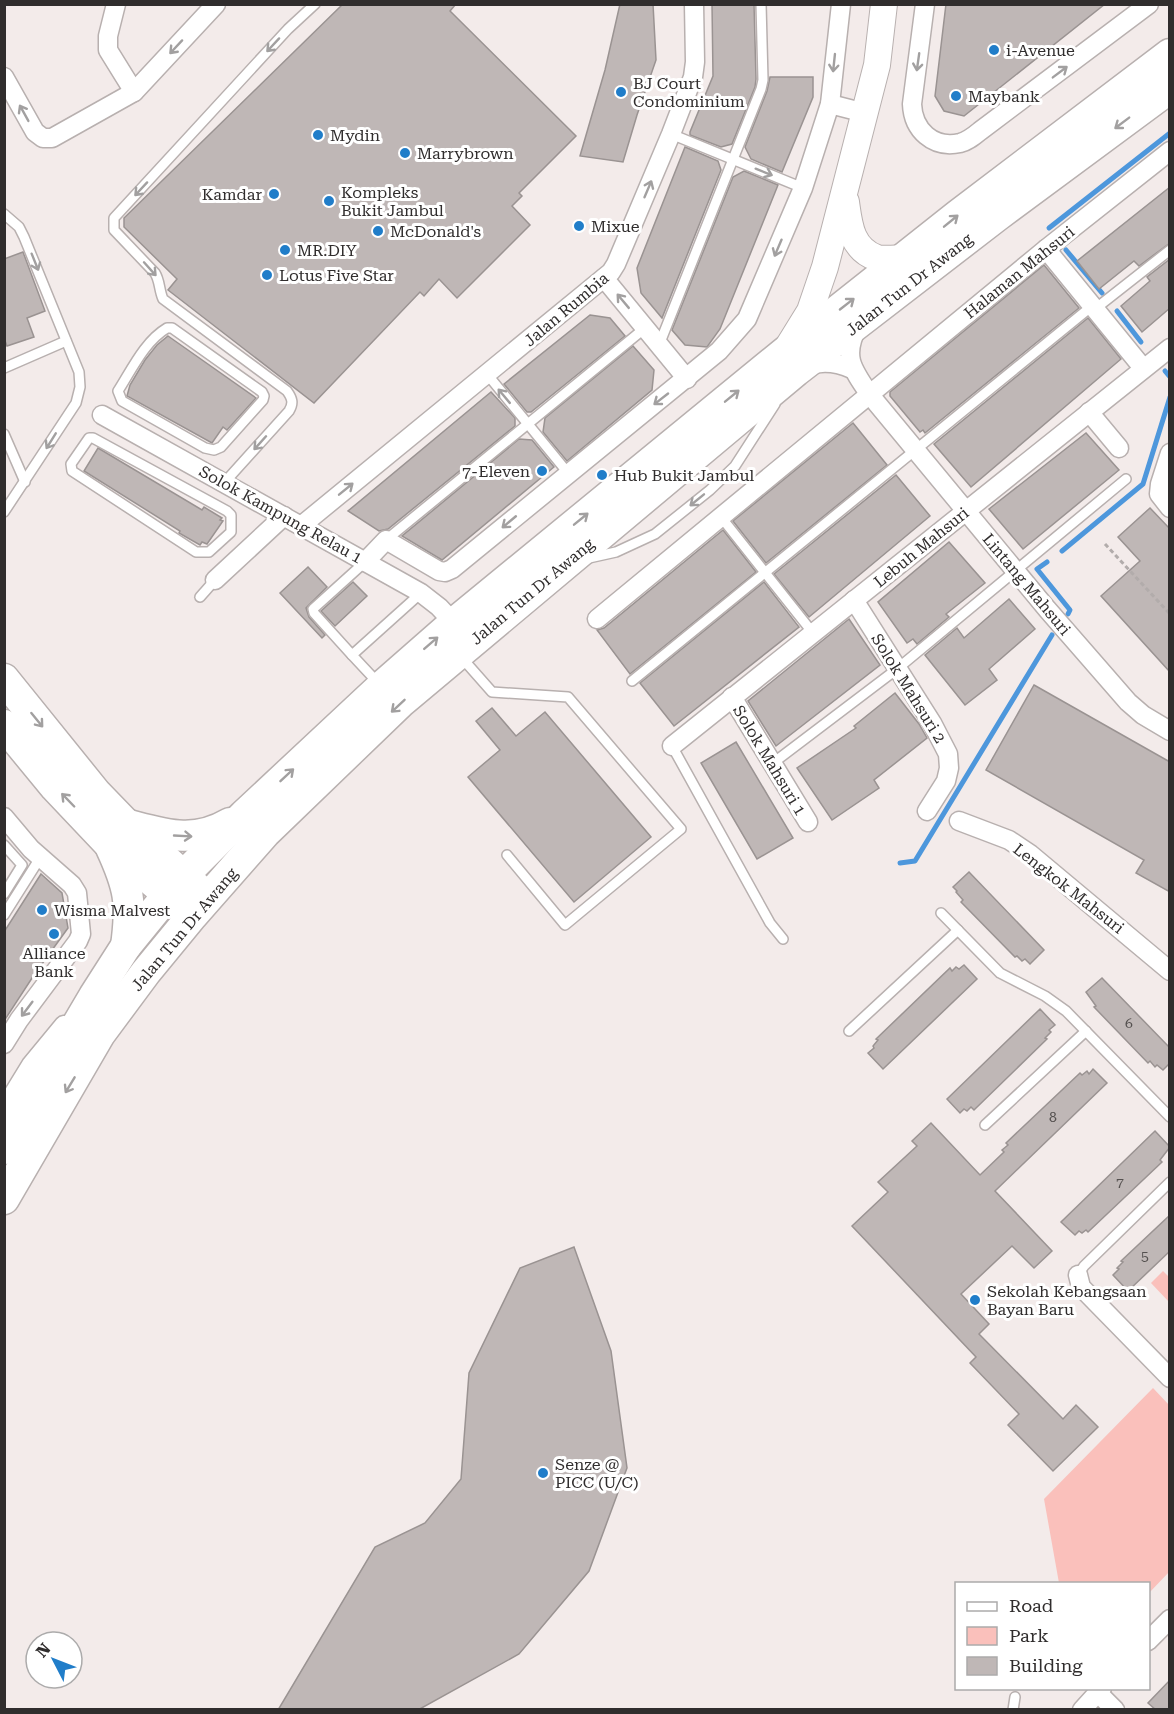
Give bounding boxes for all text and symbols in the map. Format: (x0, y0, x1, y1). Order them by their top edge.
one-way arrow (266, 37, 280, 52)
one-way arrow (168, 40, 183, 55)
place label: i-Avenue (1006, 41, 1075, 60)
marker: i-Avenue (987, 43, 1001, 57)
one-way arrow (828, 52, 839, 72)
one-way arrow (912, 52, 923, 72)
one-way arrow (1052, 65, 1068, 78)
place label: BJ Court Condominium (633, 74, 745, 111)
marker: BJ Court Condominium (614, 85, 628, 99)
place label: Maybank (968, 87, 1040, 106)
marker: Maybank (949, 89, 963, 103)
one-way arrow (18, 104, 29, 122)
one-way arrow (1115, 117, 1131, 129)
place label: Mydin (330, 126, 380, 145)
marker: Mydin (311, 128, 325, 142)
place label: Marrybrown (417, 144, 513, 163)
marker: Marrybrown (398, 146, 412, 160)
one-way arrow (755, 167, 773, 178)
one-way arrow (643, 180, 654, 199)
one-way arrow (134, 181, 148, 196)
place label: Kompleks Bukit Jambul (341, 183, 444, 220)
place label: Kamdar (202, 185, 262, 204)
marker: Kamdar (267, 187, 281, 201)
marker: Kompleks Bukit Jambul (322, 194, 336, 208)
one-way arrow (943, 214, 958, 228)
place label: Mixue (591, 217, 640, 236)
marker: Mixue (572, 219, 586, 233)
place label: McDonald's (390, 222, 482, 241)
street label: Halaman Mahsuri (960, 222, 1078, 323)
marker: McDonald's (371, 224, 385, 238)
street label: Jalan Tun Dr Awang (842, 229, 977, 340)
one-way arrow (772, 239, 783, 257)
place label: MR.DIY (297, 241, 357, 260)
marker: MR.DIY (278, 243, 292, 257)
one-way arrow (30, 253, 41, 271)
one-way arrow (143, 262, 157, 277)
place label: Lotus Five Star (279, 266, 394, 285)
marker: Lotus Five Star (260, 268, 274, 282)
street label: Jalan Rumbia (520, 268, 613, 350)
one-way arrow (616, 294, 630, 309)
one-way arrow (839, 297, 855, 310)
one-way arrow (497, 389, 511, 404)
one-way arrow (724, 389, 740, 402)
one-way arrow (653, 393, 669, 406)
one-way arrow (45, 432, 57, 449)
one-way arrow (253, 435, 267, 450)
street label: Solok Kampung Relau 1 (196, 462, 366, 567)
place label: 7-Eleven (462, 462, 530, 481)
marker: 7-Eleven (535, 464, 549, 478)
place label: Hub Bukit Jambul (614, 466, 754, 485)
marker: Hub Bukit Jambul (595, 468, 609, 482)
one-way arrow (338, 482, 354, 495)
one-way arrow (689, 494, 705, 507)
street label: Lebuh Mahsuri (870, 503, 973, 591)
one-way arrow (573, 513, 589, 526)
one-way arrow (502, 515, 518, 528)
street label: Lintang Mahsuri (979, 530, 1075, 639)
street label: Jalan Tun Dr Awang (467, 534, 599, 648)
street label: Solok Mahsuri 2 (867, 630, 950, 746)
one-way arrow (423, 636, 438, 650)
one-way arrow (391, 699, 406, 713)
street label: Solok Mahsuri 1 (729, 702, 810, 819)
one-way arrow (31, 712, 44, 728)
one-way arrow (279, 768, 294, 782)
one-way arrow (61, 793, 75, 808)
one-way arrow (173, 830, 193, 841)
street label: Lengkok Mahsuri (1010, 839, 1128, 937)
street label: Jalan Tun Dr Awang (127, 863, 242, 995)
place label: Wisma Malvest (54, 901, 170, 920)
marker: Wisma Malvest (35, 903, 49, 917)
marker: Alliance Bank (47, 927, 61, 941)
place label: Alliance Bank (22, 944, 86, 981)
one-way arrow (21, 1001, 34, 1017)
house number: 6 (1125, 1015, 1133, 1031)
one-way arrow (64, 1076, 76, 1093)
house number: 8 (1049, 1109, 1057, 1125)
house number: 7 (1116, 1174, 1124, 1190)
house number: 5 (1141, 1248, 1149, 1264)
place label: Sekolah Kebangsaan Bayan Baru (987, 1282, 1146, 1319)
marker: Sekolah Kebangsaan Bayan Baru (968, 1293, 982, 1307)
place label: Senze @ PICC (U/C) (555, 1455, 638, 1492)
marker: Senze @ PICC (U/C) (536, 1466, 550, 1480)
legend (955, 1582, 1150, 1690)
text: Road (1009, 1595, 1054, 1616)
text: Park (1009, 1625, 1049, 1646)
north arrow (24, 1630, 84, 1690)
text: N (32, 1639, 54, 1661)
text: Building (1009, 1655, 1083, 1676)

